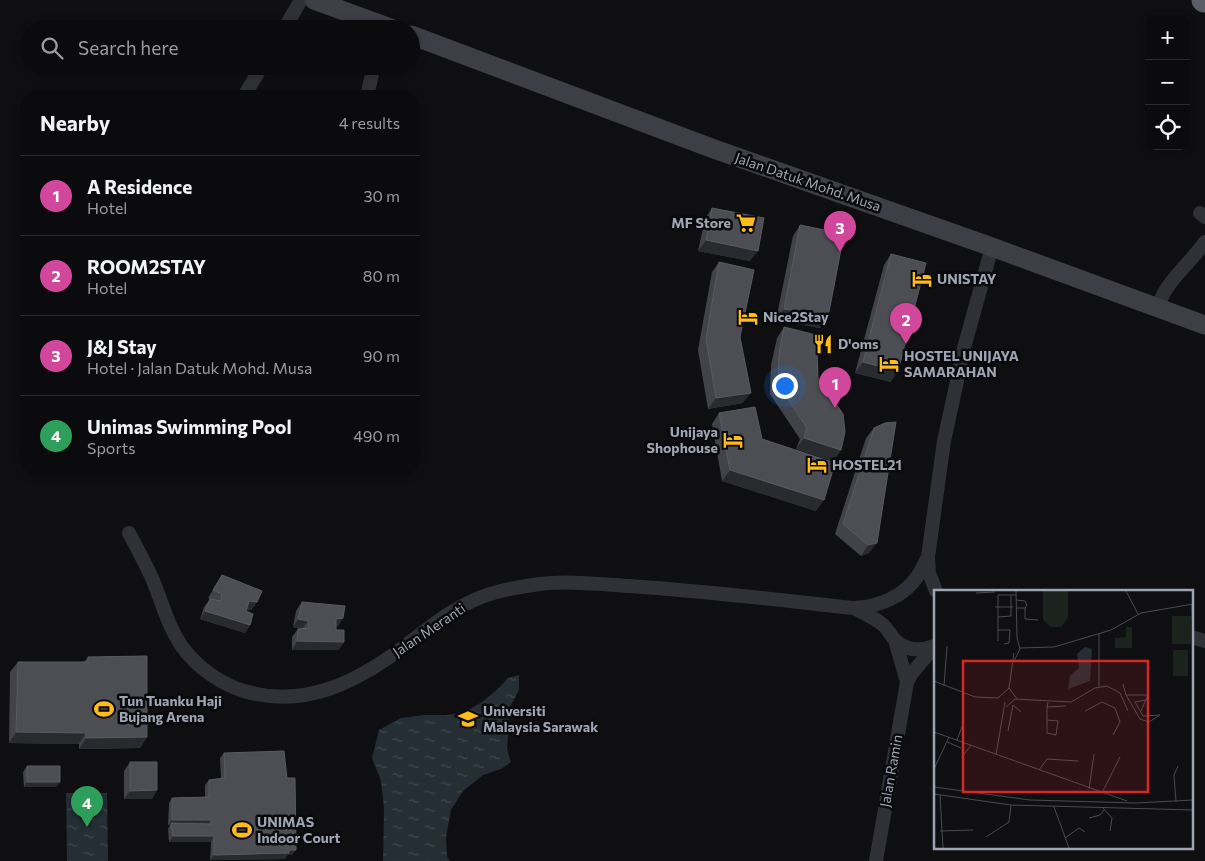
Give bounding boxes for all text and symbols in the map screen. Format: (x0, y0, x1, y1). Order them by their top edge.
map controls (1145, 15, 1190, 150)
button: + (1145, 15, 1190, 60)
search box (20, 20, 420, 75)
icon: search (38, 34, 66, 62)
text: Search here (78, 36, 178, 59)
button: − (1145, 60, 1190, 105)
button: locate (1145, 105, 1190, 150)
text: Nearby (40, 110, 110, 135)
text: 4 results (339, 113, 400, 132)
street label: Jalan Datuk Mohd. Musa (733, 149, 883, 214)
text: A Residence (87, 175, 192, 198)
text: 1 (52, 186, 60, 205)
text: 30 m (363, 186, 400, 205)
text: Hotel (87, 198, 127, 217)
pin: 3 (824, 211, 856, 252)
supermarket icon: MF Store (735, 212, 757, 234)
place label: MF Store (671, 214, 731, 231)
text: ROOM2STAY (87, 255, 206, 278)
text: 2 (51, 266, 61, 285)
text: 80 m (363, 266, 400, 285)
hotel icon: UNISTAY (911, 268, 933, 290)
place label: UNISTAY (937, 270, 997, 287)
text: Hotel (87, 278, 127, 297)
pin: 2 (890, 303, 922, 344)
hotel icon: Nice2Stay (737, 306, 759, 328)
place label: Nice2Stay (763, 308, 829, 325)
restaurant icon: D'oms (812, 333, 834, 355)
text: J&J Stay (87, 335, 157, 358)
place label: D'oms (838, 335, 879, 352)
text: 3 (51, 346, 61, 365)
text: 90 m (363, 346, 400, 365)
place label: HOSTEL UNIJAYA SAMARAHAN (904, 347, 1019, 380)
hotel icon: HOSTEL UNIJAYA SAMARAHAN (878, 353, 900, 375)
text: Hotel · Jalan Datuk Mohd. Musa (87, 358, 312, 377)
pin: 1 (819, 367, 851, 408)
your location (772, 373, 798, 399)
text: Unimas Swimming Pool (87, 415, 292, 438)
place label: Unijaya Shophouse (646, 423, 718, 456)
text: 4 (51, 426, 61, 445)
text: 490 m (353, 426, 400, 445)
hotel icon: Unijaya Shophouse (722, 429, 744, 451)
text: Sports (87, 438, 136, 457)
hotel icon: HOSTEL21 (806, 454, 828, 476)
place label: HOSTEL21 (832, 456, 902, 473)
inset map (934, 590, 1192, 848)
street label: Jalan Meranti (389, 599, 468, 660)
place label: Tun Tuanku Haji Bujang Arena (119, 692, 222, 725)
sports icon: Tun Tuanku Haji Bujang Arena (93, 698, 115, 720)
place label: Universiti Malaysia Sarawak (483, 702, 598, 735)
school or university icon: Universiti Malaysia Sarawak (457, 708, 479, 730)
street label: Jalan Ramin (876, 733, 905, 809)
pin: 4 (71, 786, 103, 827)
place label: UNIMAS Indoor Court (257, 813, 341, 846)
sports icon: UNIMAS Indoor Court (231, 819, 253, 841)

